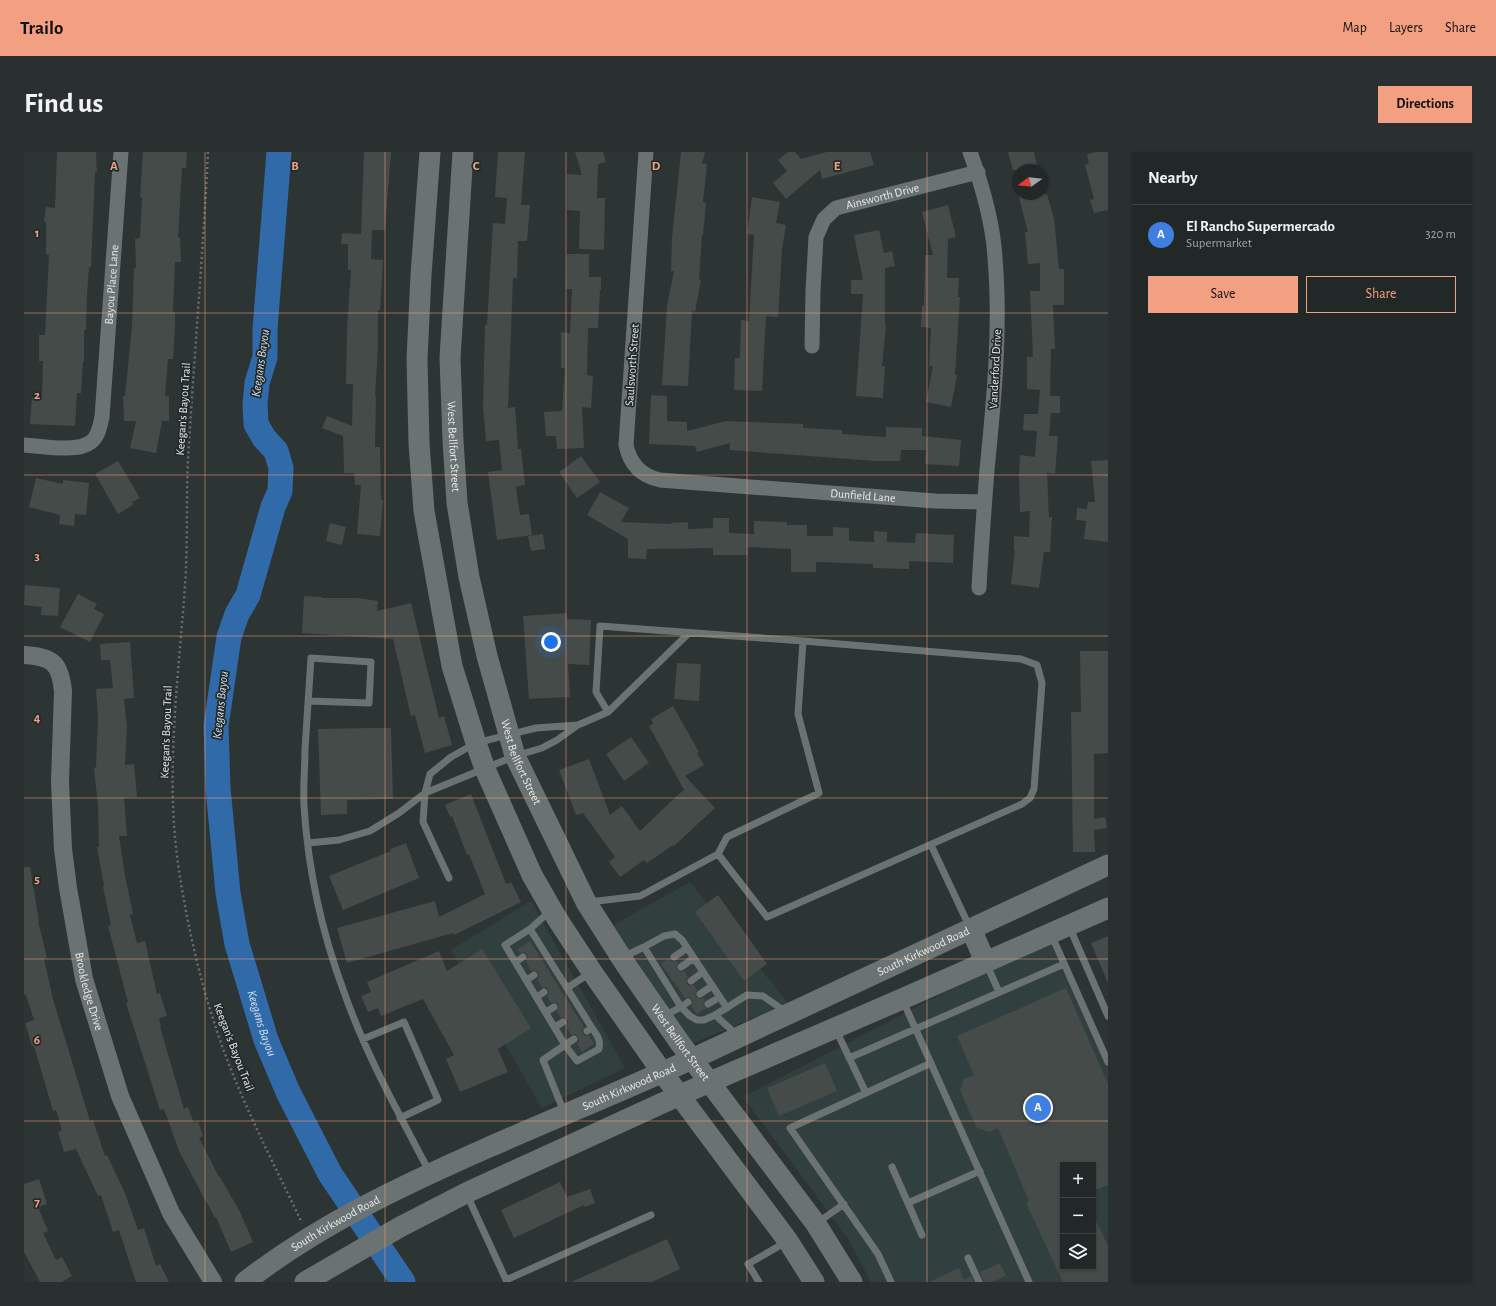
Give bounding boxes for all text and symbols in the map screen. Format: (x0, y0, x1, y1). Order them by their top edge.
text: Trailo (20, 19, 63, 38)
text: Map (1342, 21, 1367, 35)
text: Layers (1389, 21, 1423, 35)
text: Share (1445, 21, 1476, 35)
button: Directions (1378, 86, 1472, 123)
text: Find us (24, 90, 103, 118)
text: A (110, 160, 118, 173)
text: B (291, 160, 299, 173)
text: C (473, 160, 480, 173)
text: D (652, 160, 661, 173)
text: E (834, 160, 841, 173)
north arrow (1012, 164, 1048, 200)
text: Nearby (1148, 169, 1198, 186)
street label: Ainsworth Drive (845, 181, 920, 211)
text: El Rancho Supermercado (1186, 219, 1335, 234)
text: 1 (35, 227, 39, 240)
text: A (1157, 228, 1165, 241)
text: 320 m (1425, 228, 1456, 241)
text: Supermarket (1186, 237, 1252, 250)
street label: Bayou Place Lane (103, 244, 120, 325)
button: Save (1148, 276, 1298, 313)
button: Share (1306, 276, 1456, 313)
street label: Saulsworth Street (623, 323, 641, 406)
water label: Keegans Bayou (250, 328, 272, 398)
street label: Vanderford Drive (987, 329, 1003, 409)
street label: Keegan's Bayou Trail (174, 362, 193, 456)
text: 2 (34, 389, 40, 402)
street label: West Bellfort Street (446, 401, 462, 492)
street label: Dunfield Lane (830, 487, 896, 504)
text: 3 (34, 550, 40, 563)
your location (541, 632, 561, 652)
water label: Keegans Bayou (211, 670, 231, 740)
street label: Keegan's Bayou Trail (158, 685, 175, 779)
text: 4 (34, 712, 41, 725)
street label: West Bellfort Street (499, 718, 544, 807)
text: 5 (34, 873, 40, 886)
street label: South Kirkwood Road (875, 925, 971, 978)
street label: Brookledge Drive (73, 951, 105, 1032)
water label: Keegans Bayou (245, 989, 279, 1058)
street label: Keegan's Bayou Trail (211, 1001, 256, 1093)
street label: West Bellfort Street (649, 1002, 712, 1083)
text: 6 (34, 1034, 40, 1047)
street label: South Kirkwood Road (581, 1061, 677, 1112)
pin: A (1025, 1093, 1051, 1123)
map controls (1060, 1162, 1096, 1270)
button: + (1060, 1162, 1096, 1198)
street label: South Kirkwood Road (289, 1193, 382, 1253)
text: 7 (34, 1196, 40, 1209)
button: − (1060, 1198, 1096, 1234)
button: layers (1060, 1234, 1096, 1270)

